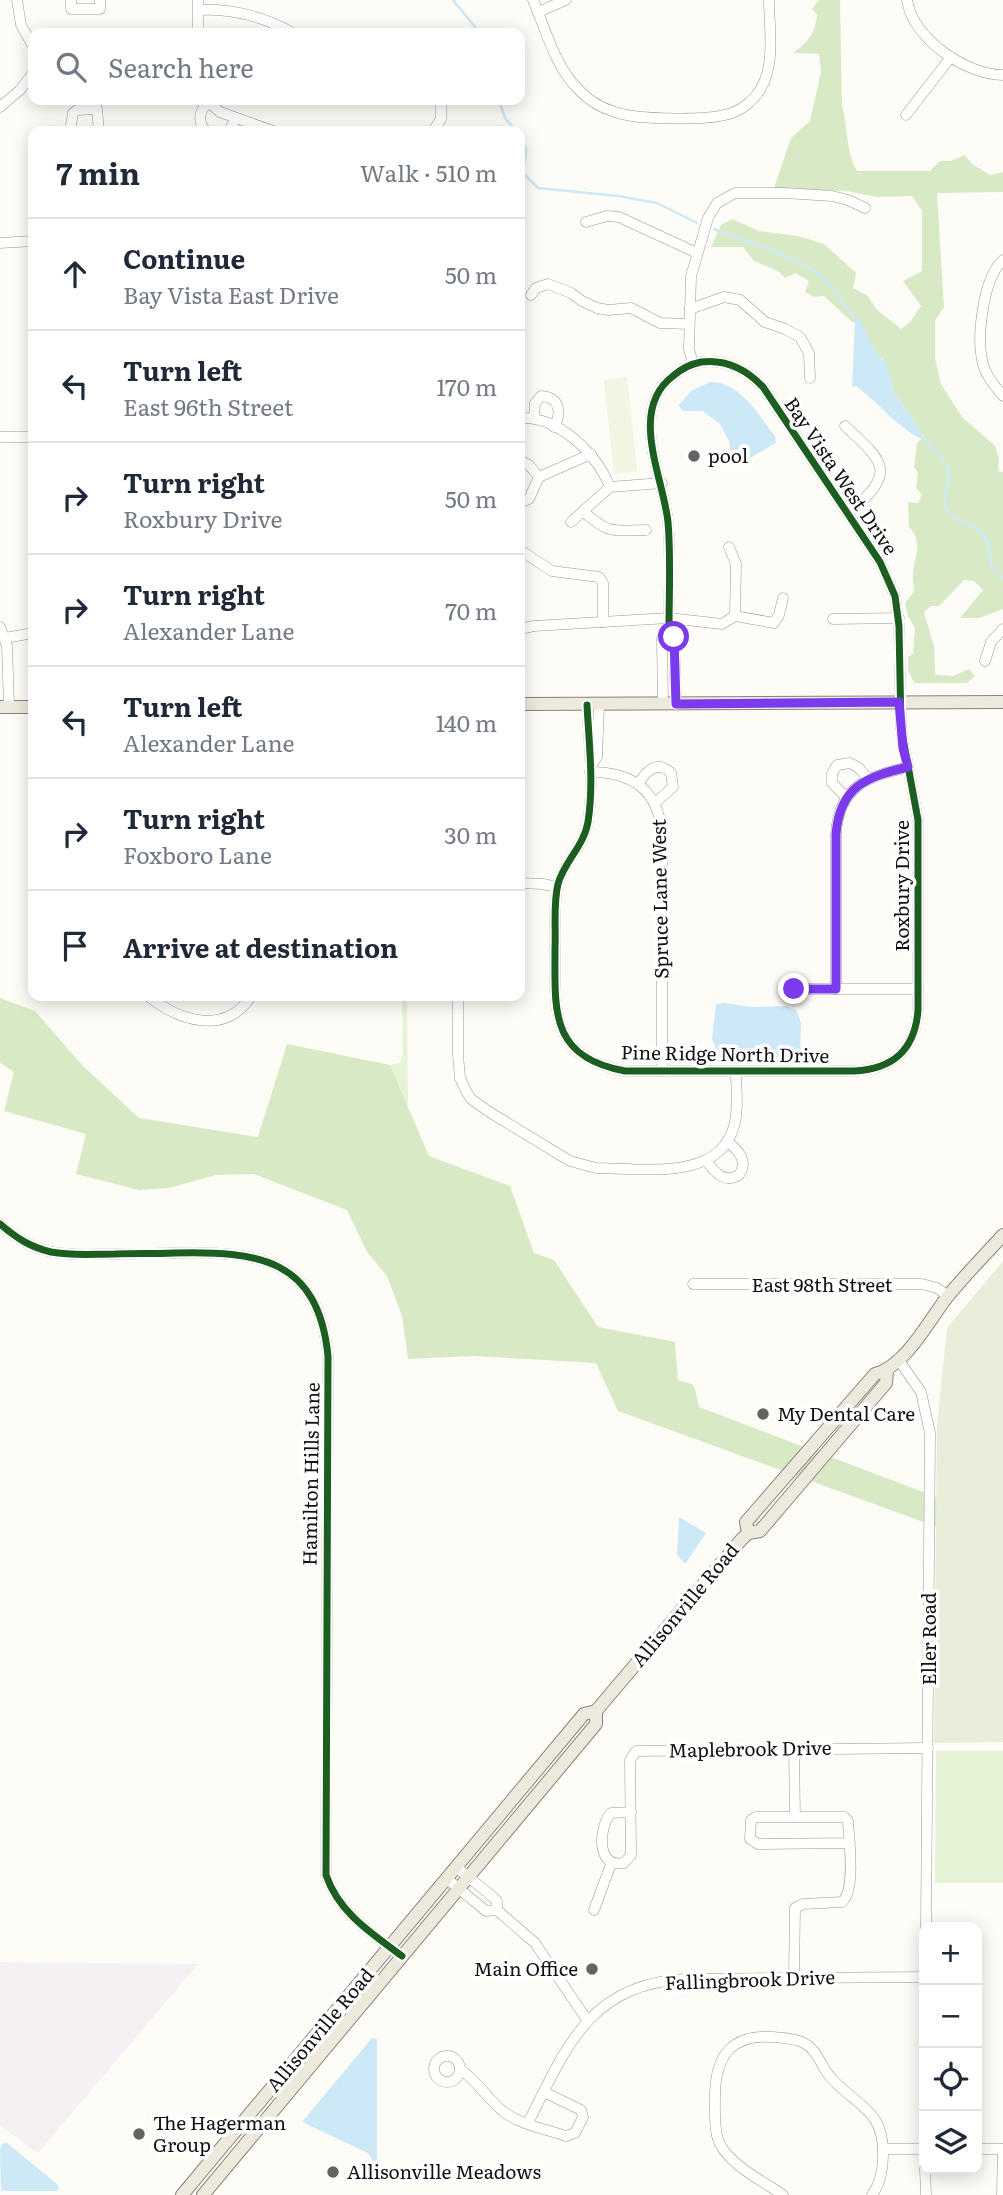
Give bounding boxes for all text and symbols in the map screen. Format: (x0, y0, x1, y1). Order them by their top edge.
search box (28, 28, 525, 105)
text: Search here (108, 47, 254, 86)
icon: search (52, 48, 90, 86)
text: 7 min (56, 150, 140, 194)
text: Walk · 510 m (360, 155, 497, 189)
text: Continue (123, 238, 245, 277)
icon: ahead (56, 255, 94, 293)
text: 50 m (445, 257, 497, 291)
text: Bay Vista East Drive (123, 277, 339, 311)
text: Turn left (123, 350, 242, 389)
icon: left (56, 367, 94, 405)
text: 170 m (436, 369, 497, 403)
text: East 96th Street (123, 389, 293, 423)
street label: Bay Vista West Drive (779, 391, 905, 560)
place label: pool (708, 441, 748, 469)
marker: pool (686, 448, 702, 464)
text: Turn right (123, 462, 265, 501)
icon: right (56, 479, 94, 517)
text: 50 m (445, 481, 497, 515)
text: Roxbury Drive (123, 501, 282, 535)
text: Turn right (123, 574, 265, 613)
icon: right (56, 591, 94, 629)
text: 70 m (445, 593, 497, 627)
text: Alexander Lane (123, 613, 294, 647)
route start (658, 621, 689, 652)
text: Turn left (123, 686, 242, 725)
icon: left (56, 703, 94, 741)
text: 140 m (436, 705, 497, 739)
text: Alexander Lane (123, 725, 294, 759)
text: Turn right (123, 798, 265, 837)
icon: right (56, 815, 94, 853)
text: 30 m (444, 817, 497, 851)
street label: Spruce Lane West (644, 818, 674, 979)
street label: Roxbury Drive (887, 820, 915, 952)
text: Foxboro Lane (123, 837, 272, 871)
icon: arrive (56, 927, 94, 965)
text: Arrive at destination (123, 927, 398, 966)
route end (778, 973, 809, 1004)
street label: Pine Ridge North Drive (621, 1037, 830, 1069)
street label: East 98th Street (752, 1270, 893, 1298)
street label: Hamilton Hills Lane (294, 1382, 326, 1566)
place label: My Dental Care (777, 1399, 915, 1427)
marker: My Dental Care (755, 1406, 771, 1422)
street label: Allisonville Road (624, 1536, 745, 1672)
street label: Eller Road (914, 1592, 942, 1686)
street label: Maplebrook Drive (668, 1733, 832, 1763)
map controls (919, 1922, 982, 2174)
button: + (919, 1922, 982, 1985)
place label: Main Office (474, 1954, 578, 1982)
street label: Allisonville Road (259, 1961, 380, 2097)
marker: Main Office (584, 1961, 600, 1977)
street label: Fallingbrook Drive (664, 1962, 836, 1996)
button: − (919, 1985, 982, 2048)
button: locate (919, 2048, 982, 2111)
place label: The Hagerman Group (153, 2108, 286, 2158)
button: layers (919, 2111, 982, 2174)
marker: The Hagerman Group (131, 2126, 147, 2142)
place label: Allisonville Meadows (347, 2157, 541, 2185)
marker: Allisonville Meadows (325, 2164, 341, 2180)

